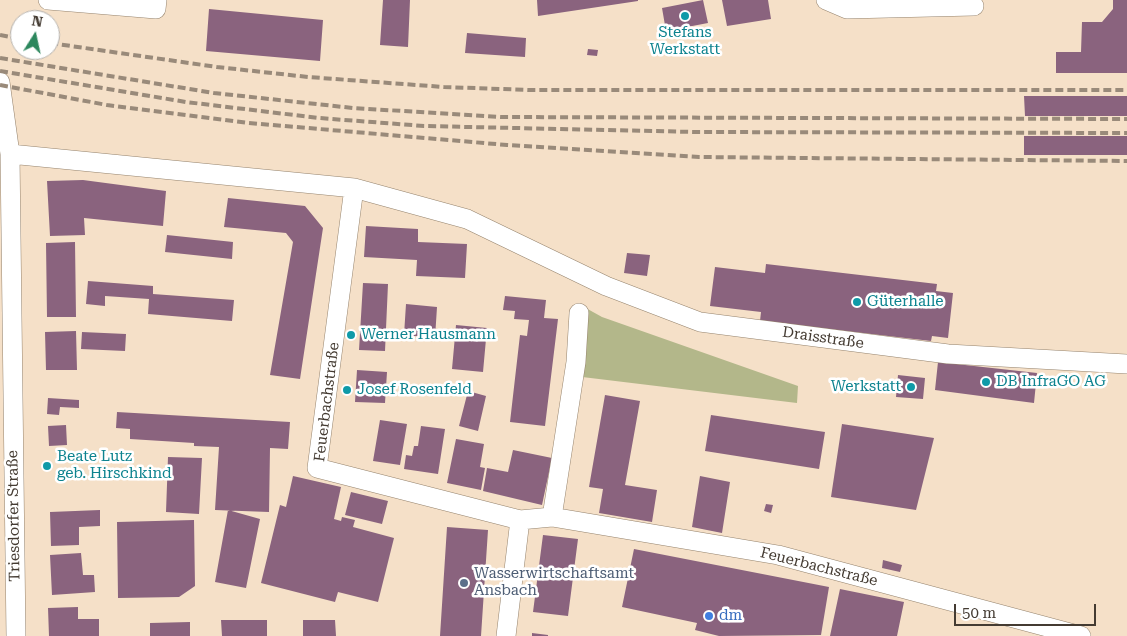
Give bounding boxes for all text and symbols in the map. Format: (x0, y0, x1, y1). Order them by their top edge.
north arrow (10, 10, 60, 60)
marker: Stefans Werkstatt (679, 10, 691, 22)
text: N (31, 12, 44, 30)
place label: Stefans Werkstatt (650, 24, 720, 59)
place label: Güterhalle (867, 293, 944, 311)
marker: Güterhalle (851, 296, 863, 308)
street label: Draisstraße (781, 323, 865, 353)
place label: Werner Hausmann (361, 326, 496, 344)
marker: Werner Hausmann (345, 329, 357, 341)
street label: Feuerbachstraße (311, 341, 343, 463)
place label: DB InfraGO AG (996, 373, 1106, 391)
marker: DB InfraGO AG (980, 376, 992, 388)
place label: Werkstatt (831, 378, 901, 396)
place label: Josef Rosenfeld (357, 381, 472, 399)
marker: Werkstatt (905, 381, 917, 393)
marker: Josef Rosenfeld (341, 384, 353, 396)
place label: Beate Lutz geb. Hirschkind (57, 448, 172, 483)
street label: Triesdorfer Straße (4, 450, 24, 582)
marker: Beate Lutz geb. Hirschkind (41, 460, 53, 472)
street label: Feuerbachstraße (758, 544, 880, 590)
place label: Wasserwirtschaftsamt Ansbach (474, 565, 634, 600)
marker: Wasserwirtschaftsamt Ansbach (458, 577, 470, 589)
scale bar (957, 594, 1100, 626)
text: 50 m (962, 604, 996, 622)
place label: dm (719, 607, 742, 625)
marker: dm (703, 610, 715, 622)

